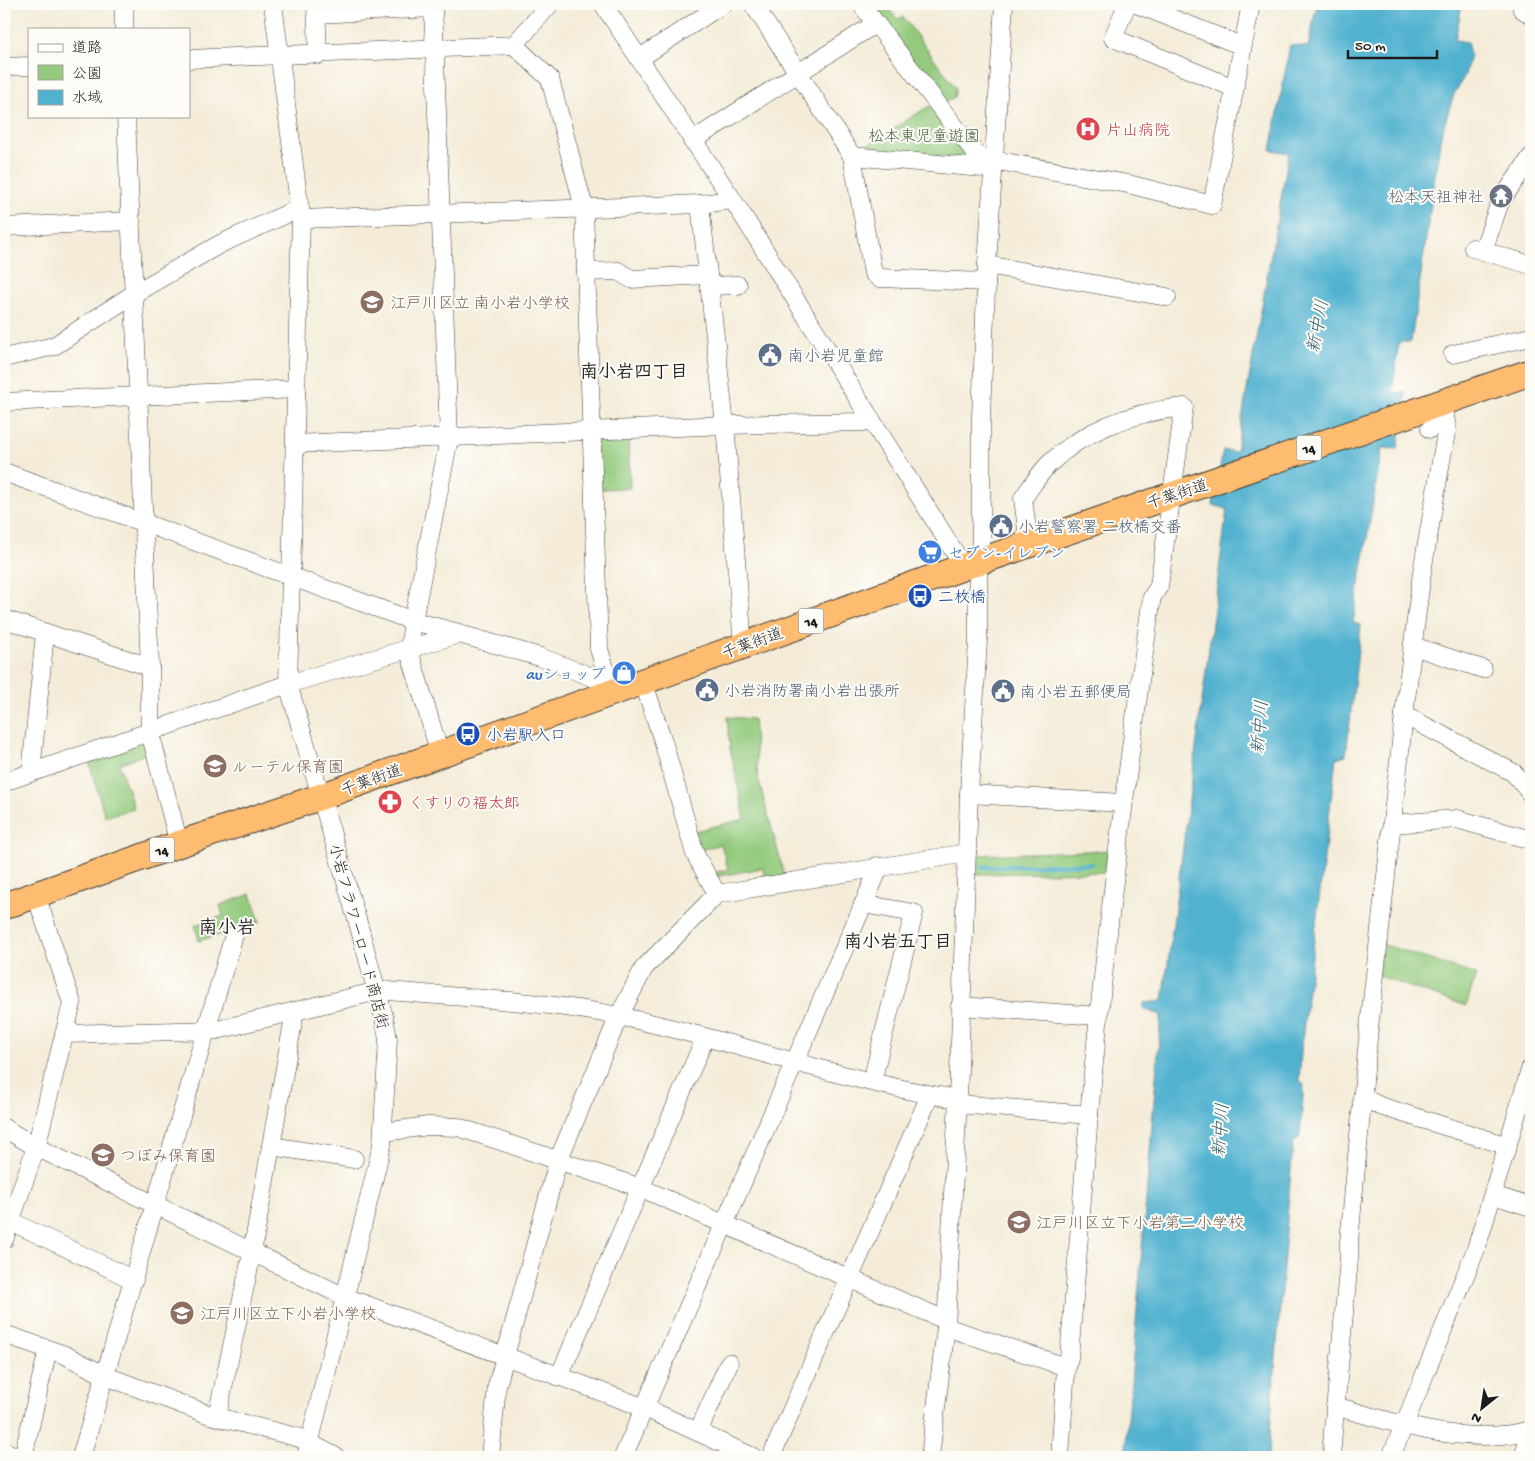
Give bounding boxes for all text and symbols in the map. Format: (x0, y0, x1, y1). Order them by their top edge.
legend (28, 28, 190, 118)
scale bar (1348, 28, 1436, 60)
text: 50 m (1355, 38, 1386, 56)
text: 道路 (72, 40, 102, 58)
text: 公園 (72, 66, 102, 84)
text: 水域 (72, 89, 102, 108)
hospital icon: 片山病院 (1075, 116, 1101, 142)
place label: 片山病院 (1106, 122, 1170, 142)
park label: 松本東児童遊園 (868, 127, 980, 148)
temple icon: 松本天祖神社 (1488, 183, 1514, 209)
place label: 松本天祖神社 (1388, 189, 1484, 209)
school or university icon: 江戸川区立 南小岩小学校 (359, 289, 385, 315)
place label: 江戸川区立 南小岩小学校 (390, 294, 570, 315)
water label: 新中川 (1303, 298, 1335, 355)
public building icon: 南小岩児童館 (757, 342, 783, 368)
place label: 南小岩児童館 (788, 347, 884, 368)
district label: 南小岩四丁目 (580, 362, 688, 384)
road number: 14 (1296, 436, 1322, 460)
street label: 千葉街道 (1144, 476, 1211, 515)
public building icon: 小岩警察署 二枚橋交番 (988, 513, 1014, 539)
place label: 小岩警察署 二枚橋交番 (1018, 518, 1182, 539)
supermarket icon: セブン-イレブン (917, 539, 943, 565)
place label: セブン-イレブン (948, 545, 1065, 565)
bus stop icon: 二枚橋 (907, 583, 933, 609)
place label: 二枚橋 (938, 589, 986, 609)
road number: 14 (798, 608, 824, 634)
street label: 千葉街道 (720, 624, 787, 665)
shop icon: auショップ (611, 660, 637, 686)
place label: auショップ (526, 666, 606, 686)
public building icon: 小岩消防署南小岩出張所 (694, 677, 720, 703)
public building icon: 南小岩五郵便局 (990, 678, 1016, 704)
place label: 小岩消防署南小岩出張所 (724, 682, 900, 703)
place label: 南小岩五郵便局 (1020, 683, 1132, 704)
water label: 新中川 (1248, 699, 1274, 755)
bus stop icon: 小岩駅入口 (455, 721, 481, 747)
place label: 小岩駅入口 (486, 727, 566, 747)
school or university icon: ルーテル保育園 (202, 753, 228, 779)
place label: ルーテル保育園 (232, 759, 344, 779)
street label: 千葉街道 (339, 761, 406, 802)
pharmacy icon: くすりの福太郎 (377, 789, 403, 815)
place label: くすりの福太郎 (408, 795, 520, 815)
road number: 14 (150, 838, 174, 862)
street label: 小岩フラワーロード商店街 (323, 842, 392, 1032)
district label: 南小岩 (198, 917, 256, 941)
district label: 南小岩五丁目 (844, 932, 952, 954)
water label: 新中川 (1209, 1102, 1235, 1158)
school or university icon: つぼみ保育園 (90, 1142, 116, 1168)
place label: つぼみ保育園 (120, 1148, 216, 1168)
school or university icon: 江戸川区立下小岩第二小学校 (1006, 1209, 1032, 1235)
place label: 江戸川区立下小岩第二小学校 (1036, 1214, 1244, 1235)
school or university icon: 江戸川区立下小岩小学校 (169, 1300, 195, 1326)
place label: 江戸川区立下小岩小学校 (200, 1306, 376, 1326)
north arrow (1458, 1384, 1508, 1434)
text: N (1469, 1407, 1485, 1427)

